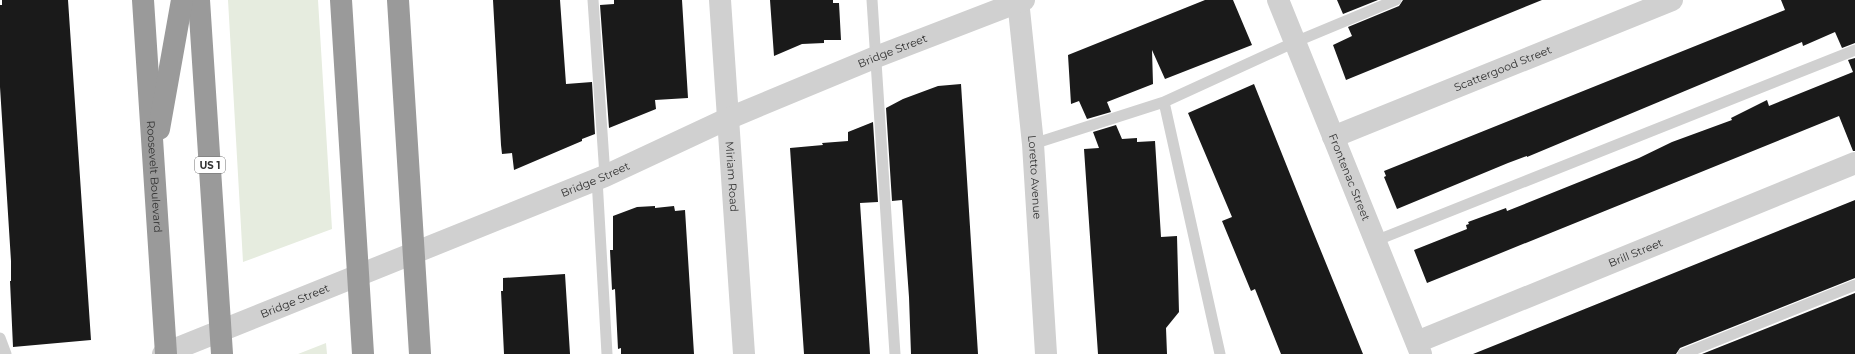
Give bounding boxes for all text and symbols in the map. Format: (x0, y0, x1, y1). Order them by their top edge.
street label: Bridge Street (856, 31, 930, 71)
street label: Scattergood Street (1452, 42, 1554, 94)
street label: Roosevelt Boulevard (144, 120, 165, 233)
street label: Frontenac Street (1326, 131, 1374, 223)
street label: Loretto Avenue (1025, 134, 1045, 220)
street label: Miriam Road (723, 141, 741, 212)
road number: US 1 (195, 157, 225, 173)
street label: Bridge Street (559, 158, 632, 200)
street label: Brill Street (1606, 235, 1665, 270)
street label: Bridge Street (258, 281, 332, 321)

